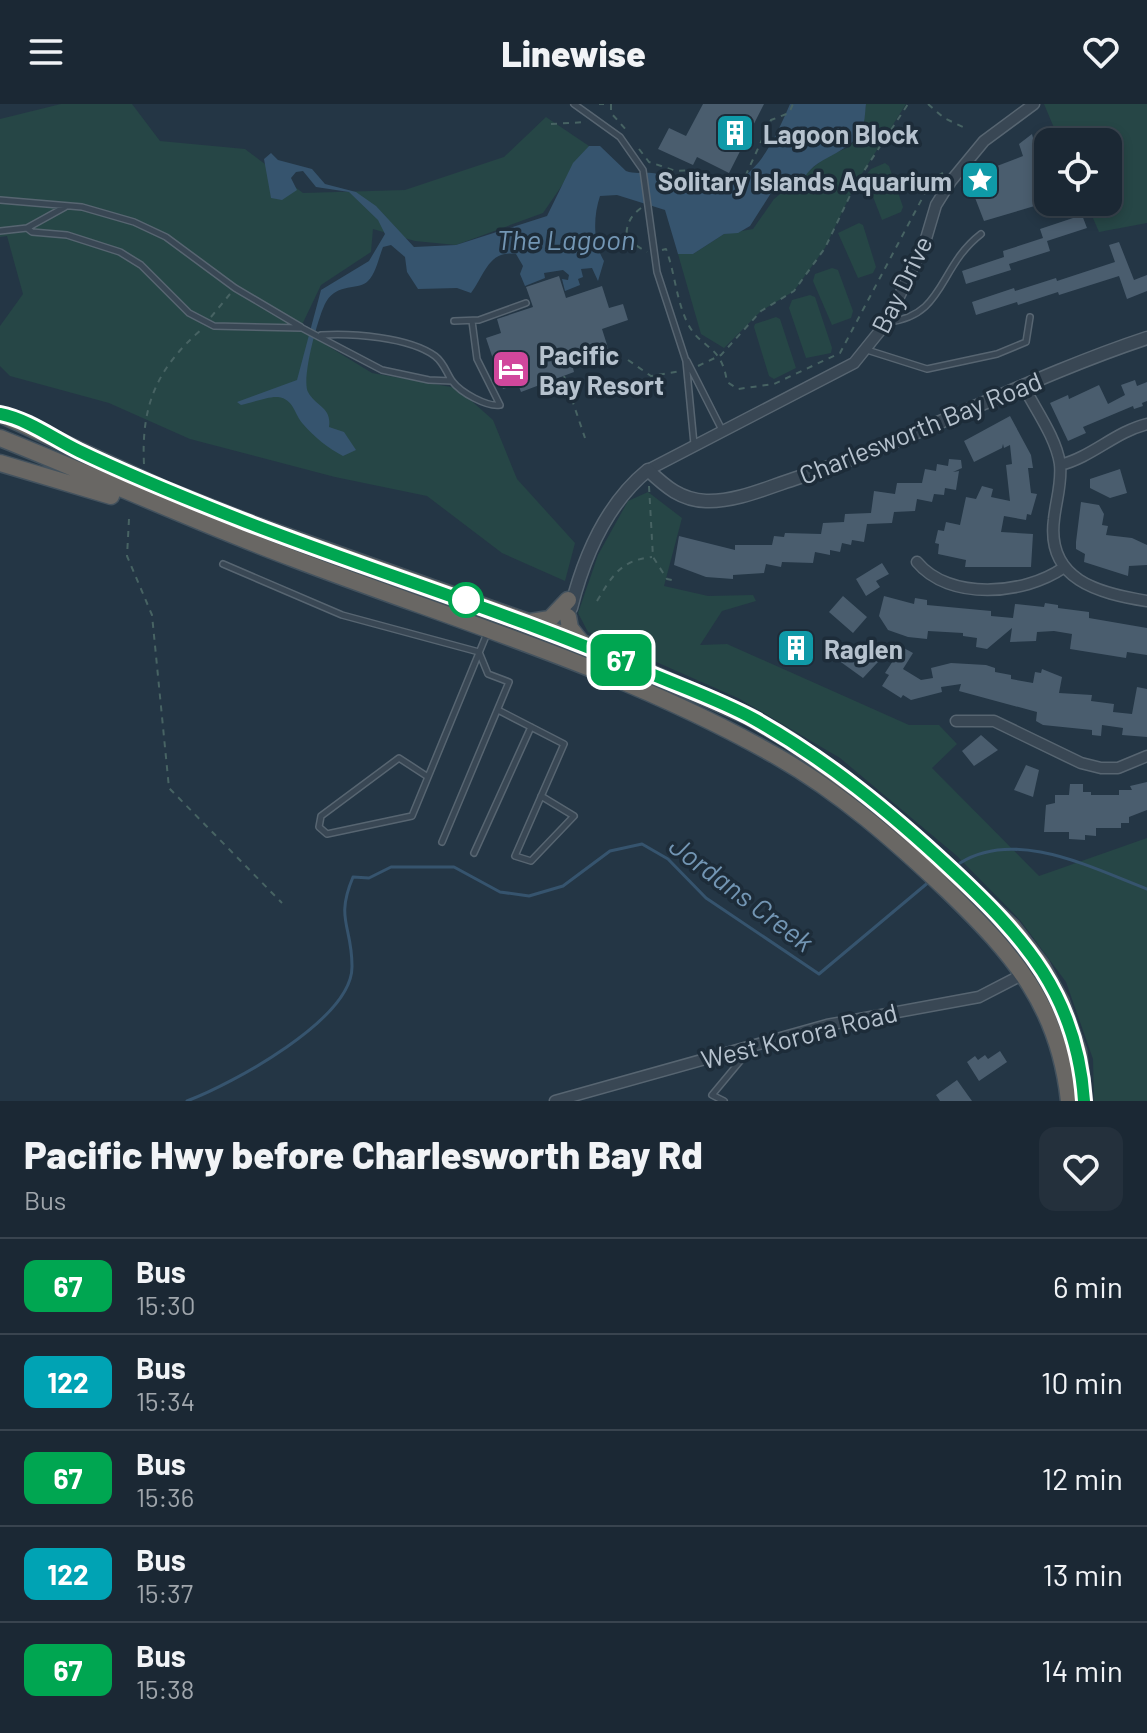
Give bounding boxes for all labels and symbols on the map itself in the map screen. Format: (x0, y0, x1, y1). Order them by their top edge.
building icon: Lagoon Block (714, 112, 756, 154)
place label: Lagoon Block (763, 118, 919, 149)
place icon: Solitary Islands Aquarium (959, 159, 1001, 201)
place label: Solitary Islands Aquarium (658, 165, 952, 196)
water label: The Lagoon (497, 222, 635, 256)
street label: Bay Drive (864, 230, 938, 338)
place label: Pacific Bay Resort (539, 339, 664, 400)
hotel icon: Pacific Bay Resort (490, 348, 532, 390)
street label: Charlesworth Bay Road (794, 364, 1046, 490)
unlabelled marker (449, 583, 483, 617)
building icon: Raglen (775, 627, 817, 669)
place label: Raglen (824, 633, 903, 664)
line badge: 67 (585, 634, 657, 686)
water label: Jordans Creek (663, 828, 821, 959)
street label: West Korora Road (698, 996, 900, 1074)

